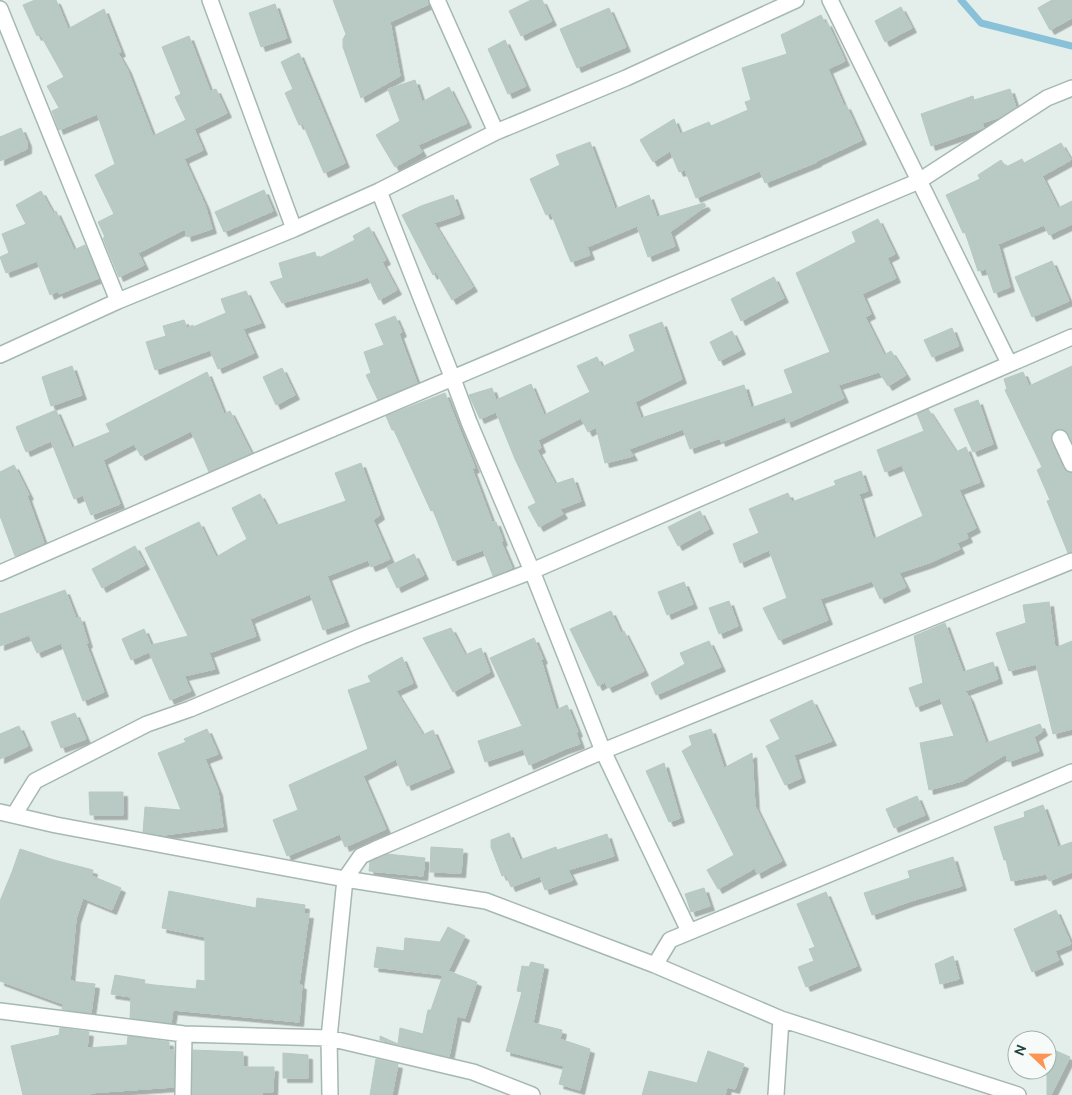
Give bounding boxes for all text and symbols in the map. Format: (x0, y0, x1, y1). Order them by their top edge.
north arrow (1007, 1030, 1057, 1080)
text: N (1011, 1042, 1029, 1058)

